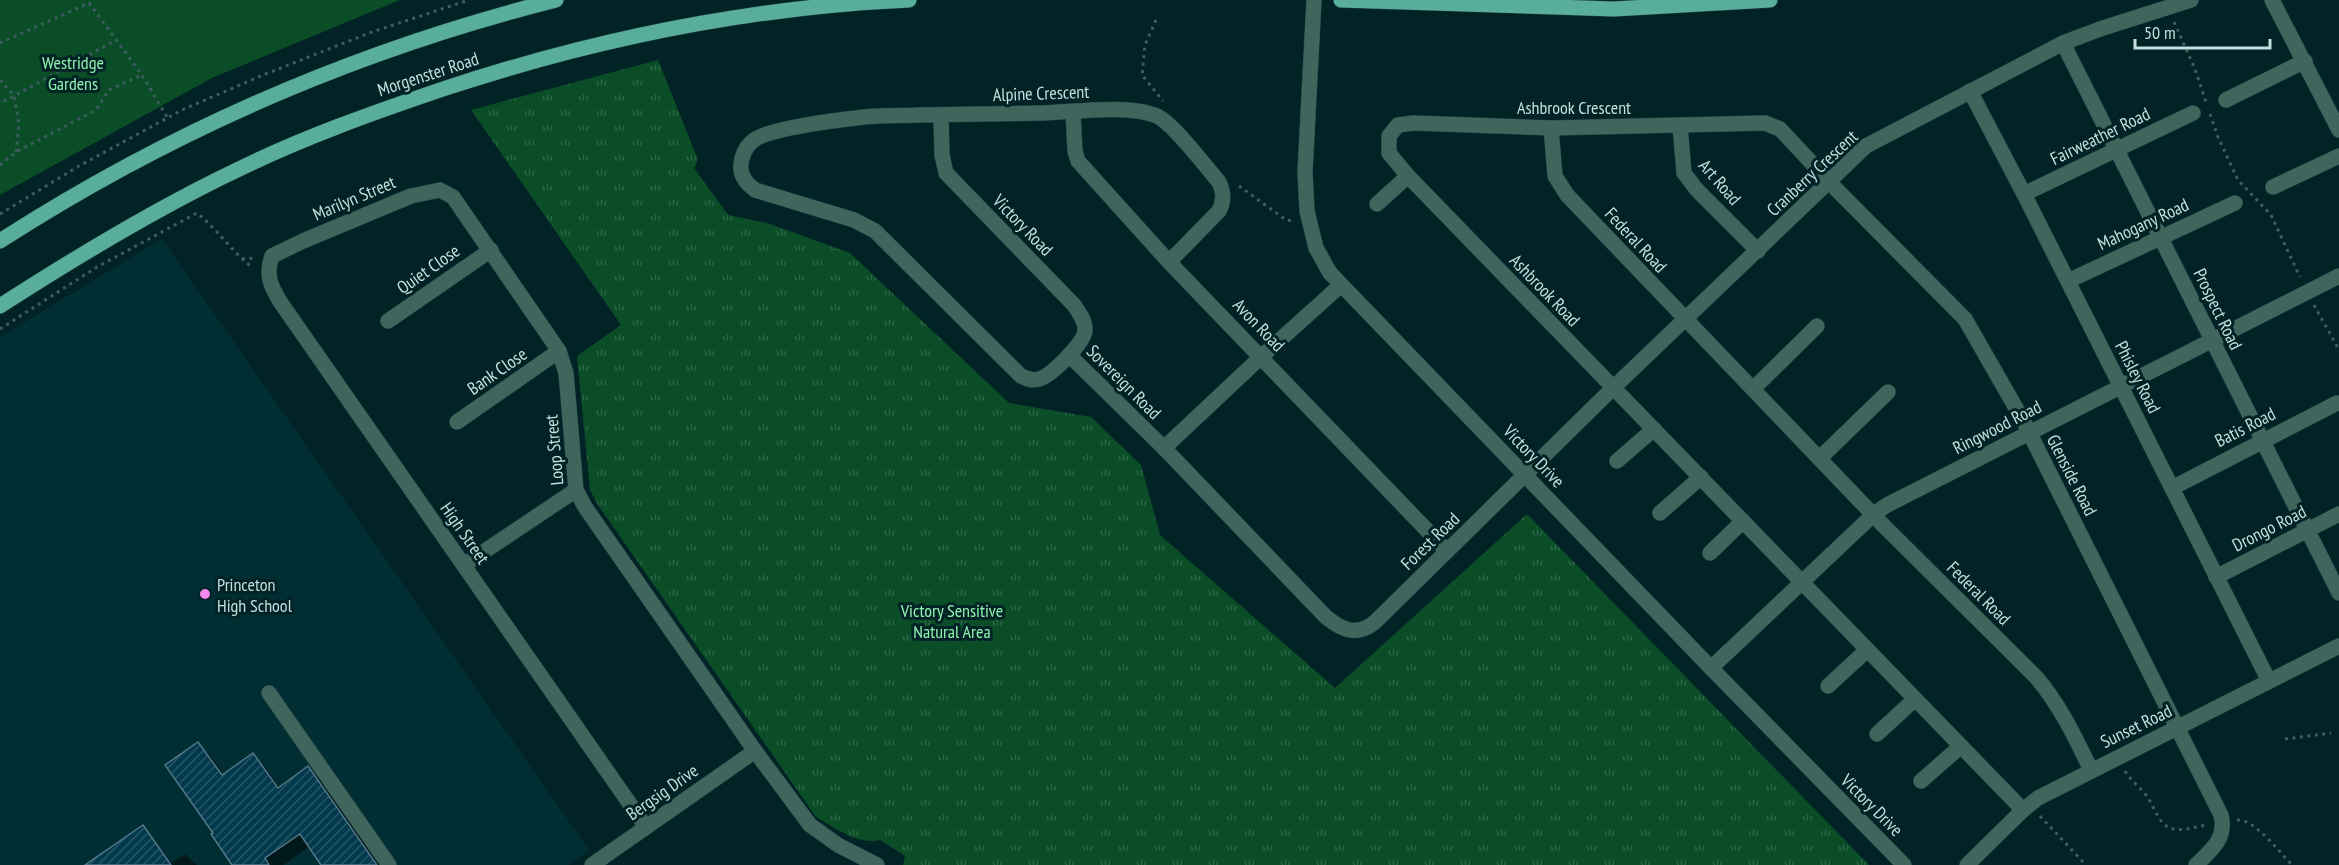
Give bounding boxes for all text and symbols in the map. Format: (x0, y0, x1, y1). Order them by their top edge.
scale bar (2135, 12, 2270, 50)
text: 50 m (2144, 21, 2176, 44)
street label: Morgenster Road (374, 47, 482, 101)
park label: Westridge Gardens (42, 51, 104, 95)
street label: Alpine Crescent (992, 80, 1090, 106)
street label: Ashbrook Crescent (1517, 96, 1631, 119)
street label: Fairweather Road (2046, 102, 2154, 170)
street label: Cranberry Crescent (1762, 125, 1862, 221)
street label: Art Road (1694, 154, 1746, 210)
street label: Marilyn Street (309, 170, 399, 226)
street label: Victory Road (987, 189, 1058, 261)
street label: Mahogany Road (2094, 193, 2192, 255)
street label: Federal Road (1600, 203, 1672, 277)
street label: Quiet Close (392, 239, 464, 299)
street label: Ashbrook Road (1505, 249, 1585, 331)
street label: Prospect Road (2188, 265, 2248, 353)
street label: Avon Road (1228, 294, 1290, 356)
street label: Phisley Road (2110, 337, 2166, 417)
street label: Sovereign Road (1082, 340, 1166, 424)
street label: Bank Close (463, 342, 531, 400)
street label: Ringwood Road (1949, 395, 2045, 459)
street label: Batis Road (2211, 402, 2279, 452)
street label: Loop Street (539, 414, 569, 486)
street label: Victory Drive (1498, 419, 1570, 492)
street label: Glenside Road (2042, 431, 2102, 519)
street label: High Street (435, 498, 495, 568)
street label: Drongo Road (2228, 500, 2310, 556)
street label: Forest Road (1396, 507, 1464, 575)
street label: Federal Road (1942, 556, 2016, 630)
place label: Princeton High School (217, 573, 293, 617)
marker: Princeton High School (198, 587, 212, 601)
park label: Victory Sensitive Natural Area (900, 599, 1003, 643)
street label: Sunset Road (2097, 699, 2175, 753)
street label: Bergsig Drive (621, 759, 703, 825)
street label: Victory Drive (1835, 768, 1908, 841)

